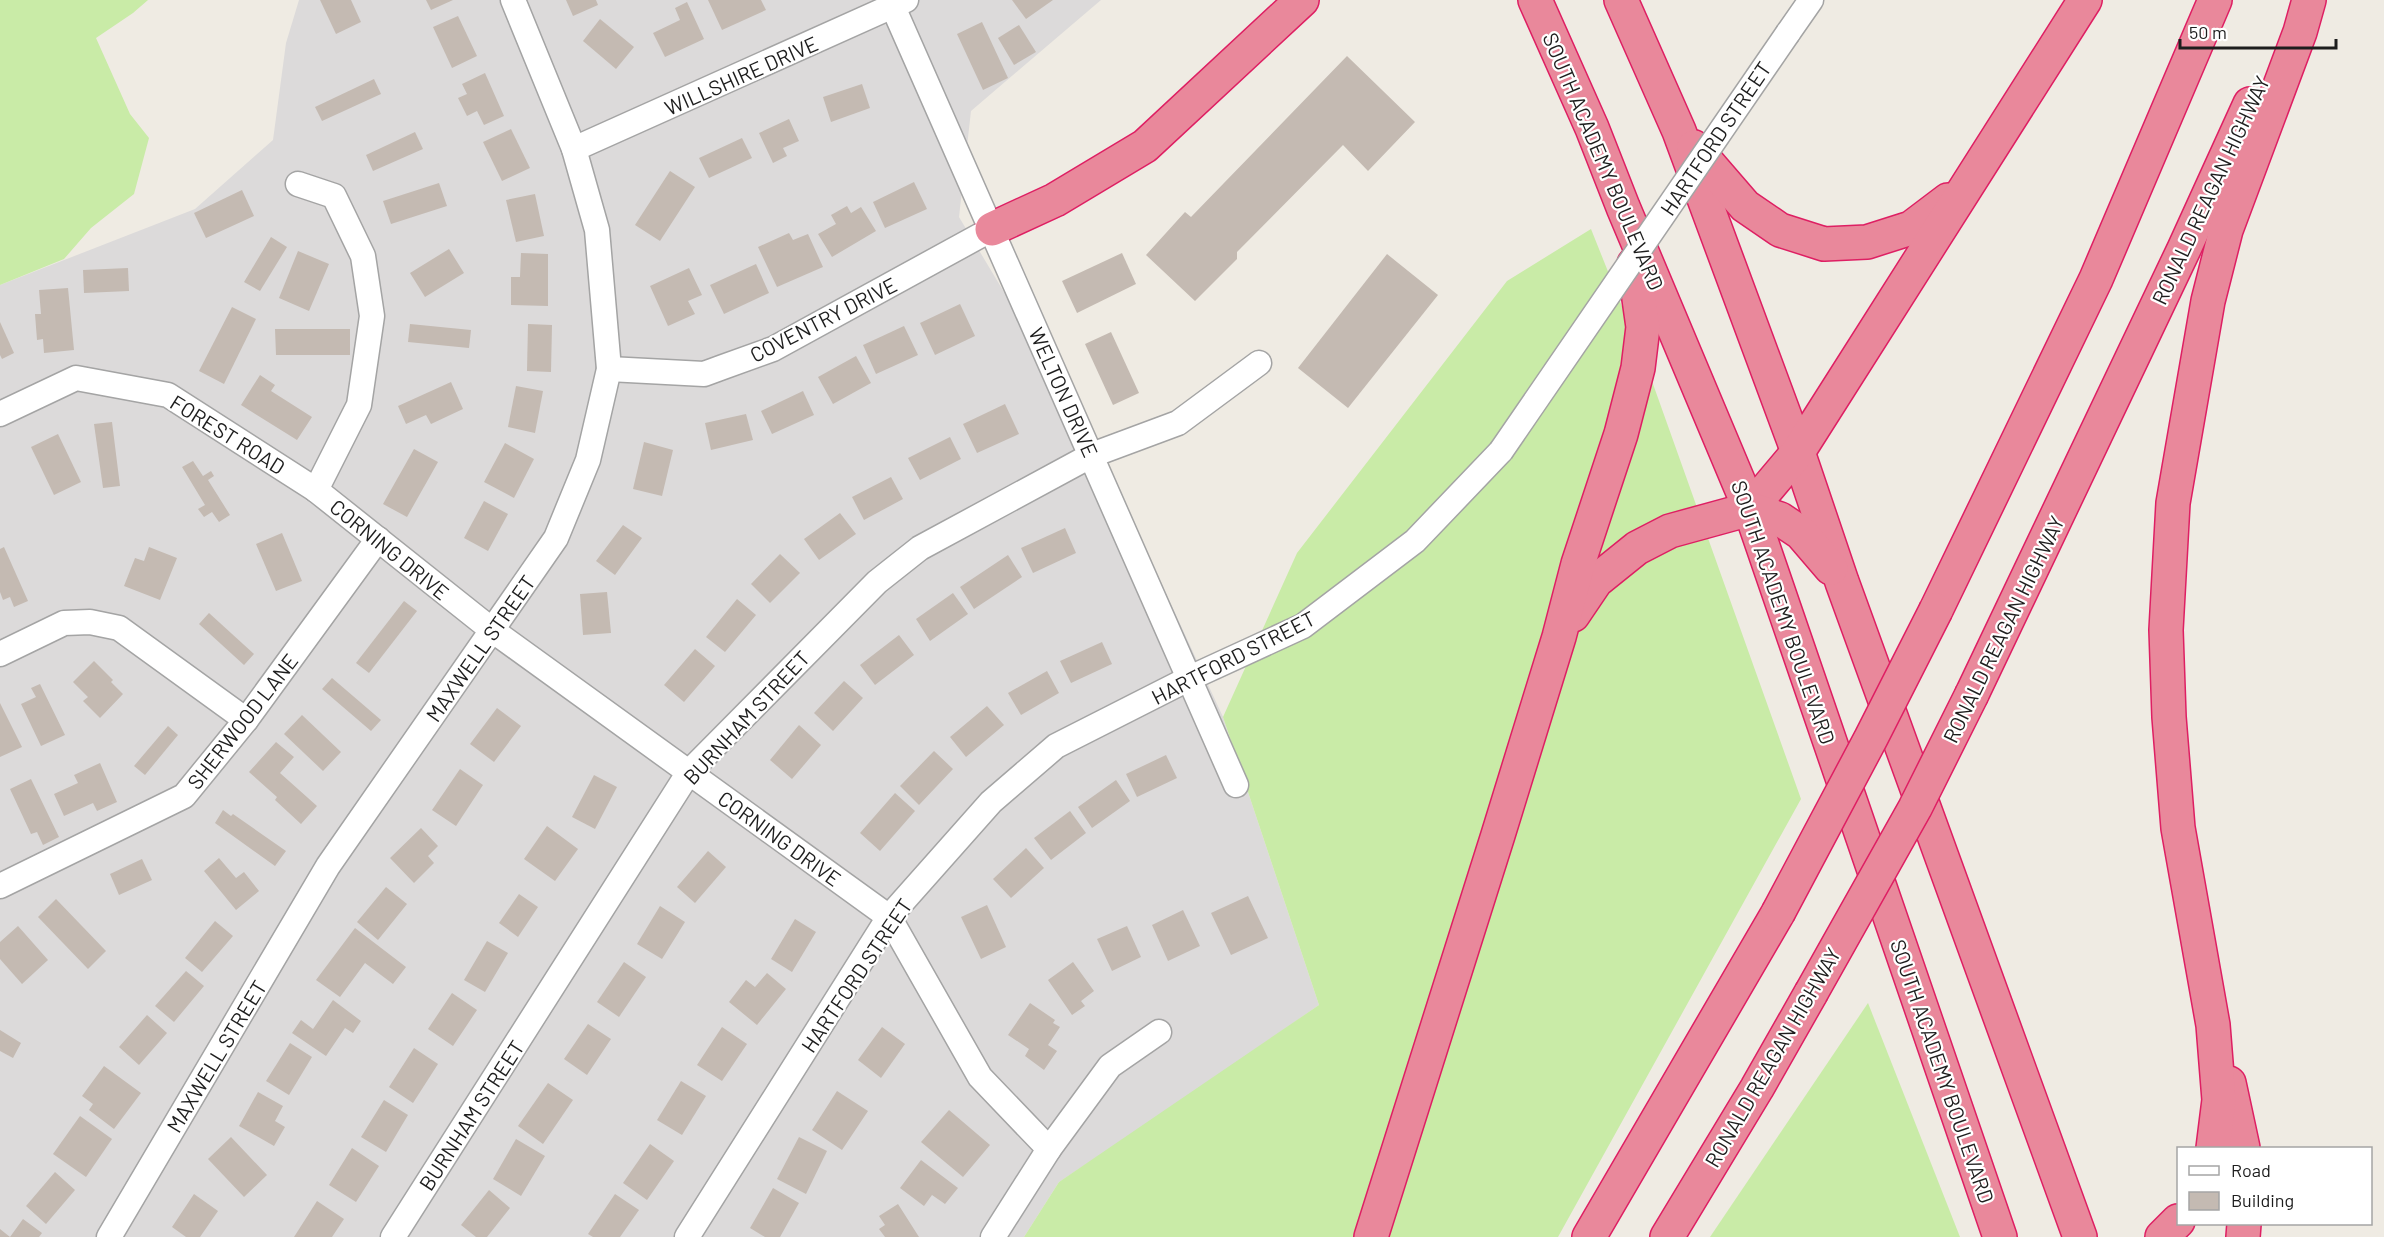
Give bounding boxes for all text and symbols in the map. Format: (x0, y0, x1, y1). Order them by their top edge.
scale bar (2180, 12, 2336, 50)
text: 50 m (2189, 21, 2227, 43)
street label: SOUTH ACADEMY BOULEVARD (1538, 28, 1670, 294)
street label: WILLSHIRE DRIVE (661, 30, 821, 120)
street label: HARTFORD STREET (1654, 56, 1776, 220)
street label: RONALD REAGAN HIGHWAY (2146, 72, 2274, 308)
street label: COVENTRY DRIVE (745, 271, 901, 367)
street label: WELTON DRIVE (1024, 323, 1104, 461)
street label: FOREST ROAD (166, 389, 290, 479)
street label: SOUTH ACADEMY BOULEVARD (1727, 477, 1841, 747)
street label: CORNING DRIVE (326, 493, 454, 605)
street label: RONALD REAGAN HIGHWAY (1937, 511, 2069, 747)
street label: MAXWELL STREET (420, 570, 540, 726)
street label: HARTFORD STREET (1147, 605, 1319, 709)
street label: BURNHAM STREET (678, 645, 814, 789)
street label: SHERWOOD LANE (181, 648, 303, 794)
street label: CORNING DRIVE (714, 785, 846, 891)
street label: HARTFORD STREET (795, 893, 917, 1057)
street label: SOUTH ACADEMY BOULEVARD (1886, 936, 2000, 1206)
street label: RONALD REAGAN HIGHWAY (1699, 943, 1845, 1171)
street label: MAXWELL STREET (161, 975, 271, 1137)
street label: BURNHAM STREET (413, 1035, 529, 1195)
legend (2177, 1147, 2372, 1225)
text: Road (2231, 1159, 2271, 1181)
text: Building (2231, 1189, 2294, 1211)

